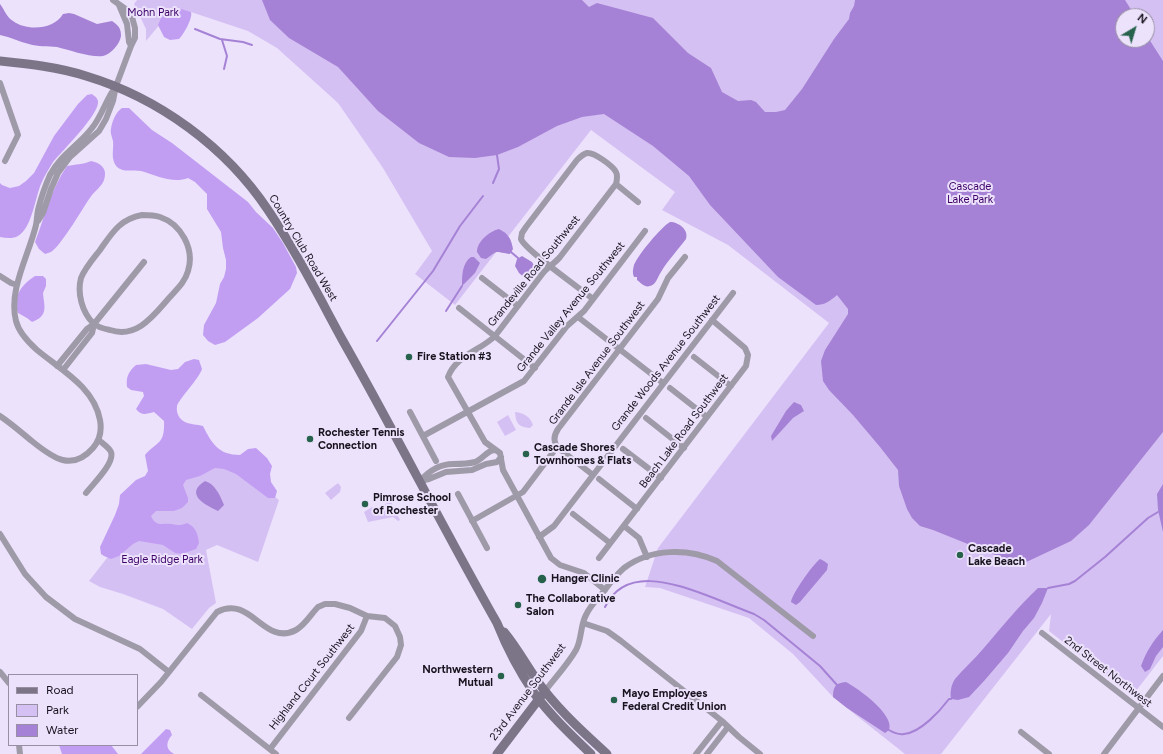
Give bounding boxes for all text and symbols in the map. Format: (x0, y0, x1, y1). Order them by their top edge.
park label: Mohn Park (127, 6, 179, 20)
north arrow (1115, 8, 1155, 48)
text: N (1135, 11, 1149, 27)
park label: Cascade Lake Park (947, 180, 993, 206)
street label: Country Club Road West (266, 192, 340, 304)
street label: Grandeville Road Southwest (485, 213, 583, 329)
street label: Grande Valley Avenue Southwest (514, 239, 628, 375)
street label: Grande Woods Avenue Southwest (609, 292, 723, 434)
street label: Grande Isle Avenue Southwest (546, 299, 648, 427)
place label: Fire Station #3 (417, 350, 491, 364)
marker: Fire Station #3 (404, 352, 414, 362)
street label: Beach Lake Road Southwest (637, 371, 731, 491)
place label: Rochester Tennis Connection (318, 426, 404, 452)
marker: Rochester Tennis Connection (305, 434, 315, 444)
place label: Cascade Shores Townhomes & Flats (534, 441, 631, 467)
marker: Cascade Shores Townhomes & Flats (521, 449, 531, 459)
place label: Pimrose School of Rochester (373, 491, 451, 517)
marker: Pimrose School of Rochester (360, 499, 370, 509)
place label: Cascade Lake Beach (968, 542, 1025, 568)
marker: Cascade Lake Beach (955, 550, 965, 560)
park label: Eagle Ridge Park (121, 553, 203, 567)
place label: Hanger Clinic (551, 572, 620, 586)
marker: Hanger Clinic (536, 573, 548, 585)
place label: The Collaborative Salon (526, 592, 615, 618)
marker: The Collaborative Salon (513, 600, 523, 610)
street label: Highland Court Southwest (266, 621, 358, 733)
street label: 2nd Street Northwest (1062, 634, 1154, 710)
street label: 23rd Avenue Southwest (487, 641, 569, 743)
place label: Northwestern Mutual (422, 663, 493, 689)
marker: Northwestern Mutual (496, 671, 506, 681)
legend (8, 674, 138, 746)
text: Road (46, 683, 74, 697)
place label: Mayo Employees Federal Credit Union (622, 687, 726, 713)
marker: Mayo Employees Federal Credit Union (609, 695, 619, 705)
text: Park (46, 703, 69, 717)
text: Water (46, 723, 78, 737)

